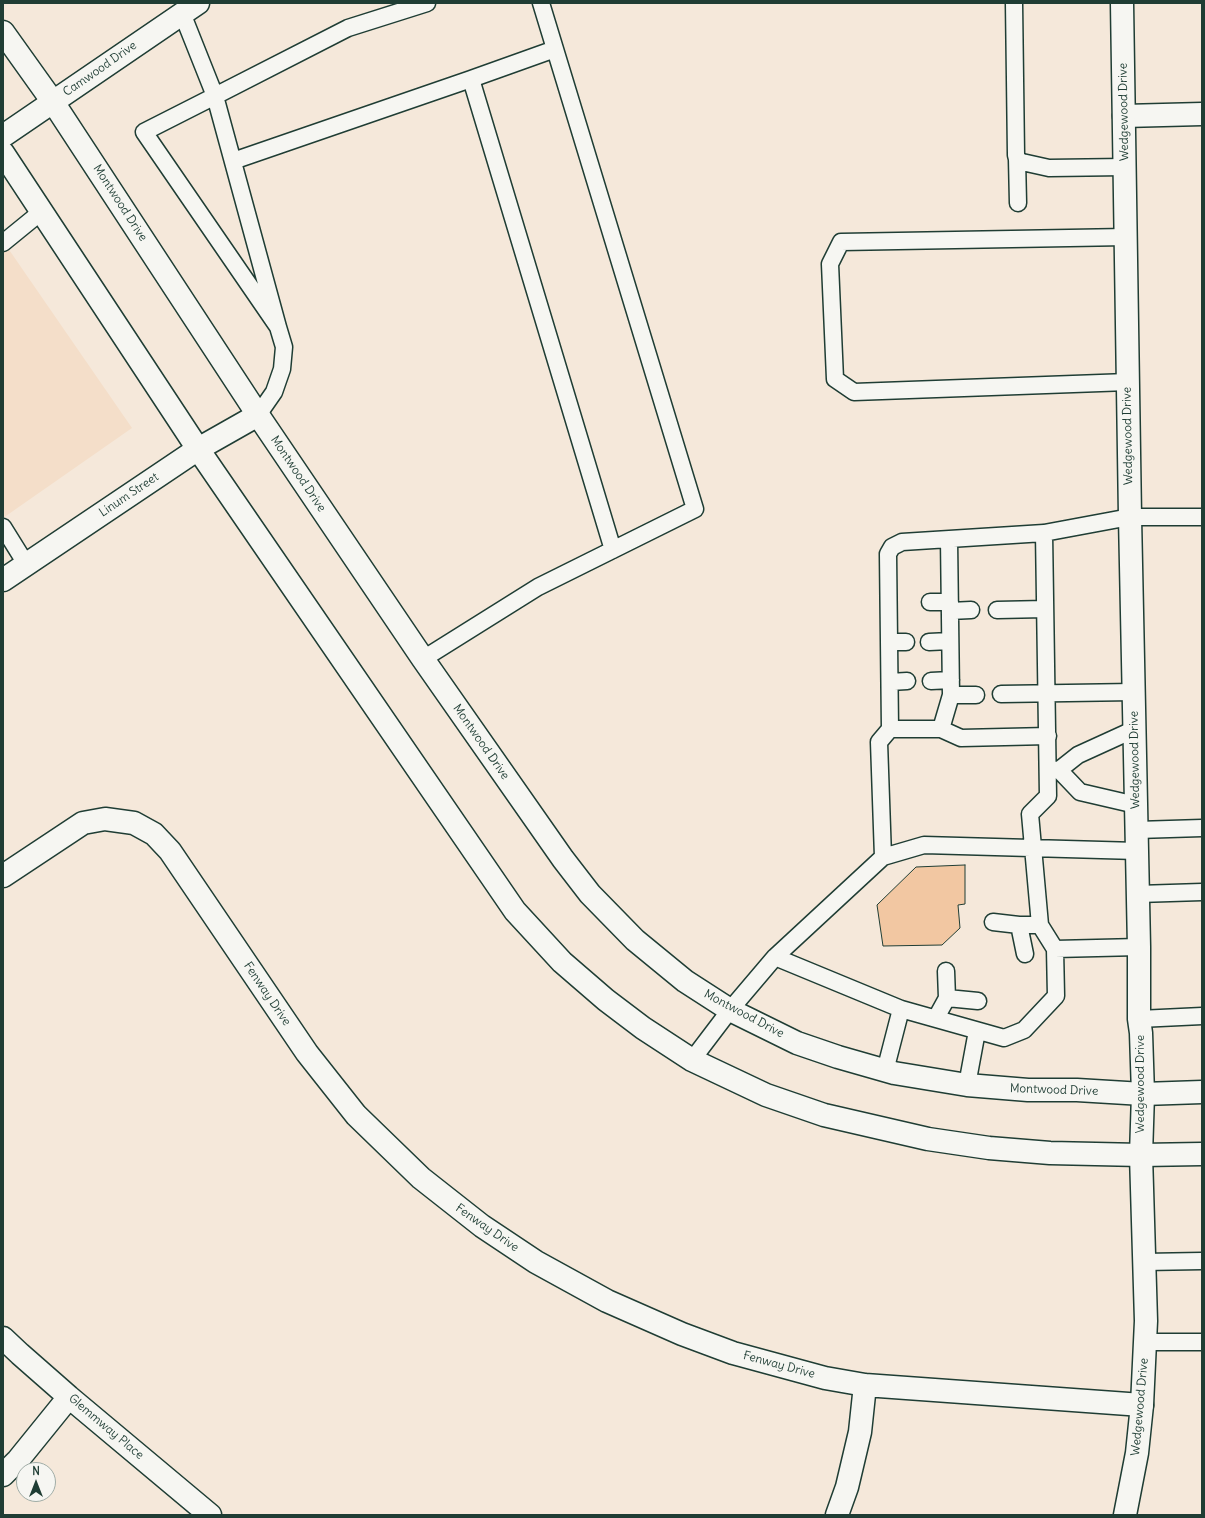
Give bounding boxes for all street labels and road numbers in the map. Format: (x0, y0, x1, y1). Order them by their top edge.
street label: Camwood Drive (61, 38, 139, 100)
street label: Wedgewood Drive (1116, 63, 1132, 161)
street label: Montwood Drive (90, 162, 150, 244)
street label: Wedgewood Drive (1120, 387, 1136, 485)
street label: Montwood Drive (267, 433, 329, 515)
street label: Linum Street (97, 470, 161, 520)
street label: Montwood Drive (450, 702, 512, 782)
street label: Wedgewood Drive (1127, 711, 1143, 809)
street label: Fenway Drive (240, 959, 294, 1029)
street label: Montwood Drive (702, 987, 786, 1041)
street label: Wedgewood Drive (1134, 1035, 1148, 1133)
street label: Montwood Drive (1010, 1081, 1098, 1099)
street label: Fenway Drive (453, 1201, 521, 1255)
street label: Fenway Drive (742, 1349, 816, 1381)
street label: Wedgewood Drive (1129, 1357, 1151, 1457)
street label: Glemmway Place (65, 1391, 147, 1463)

